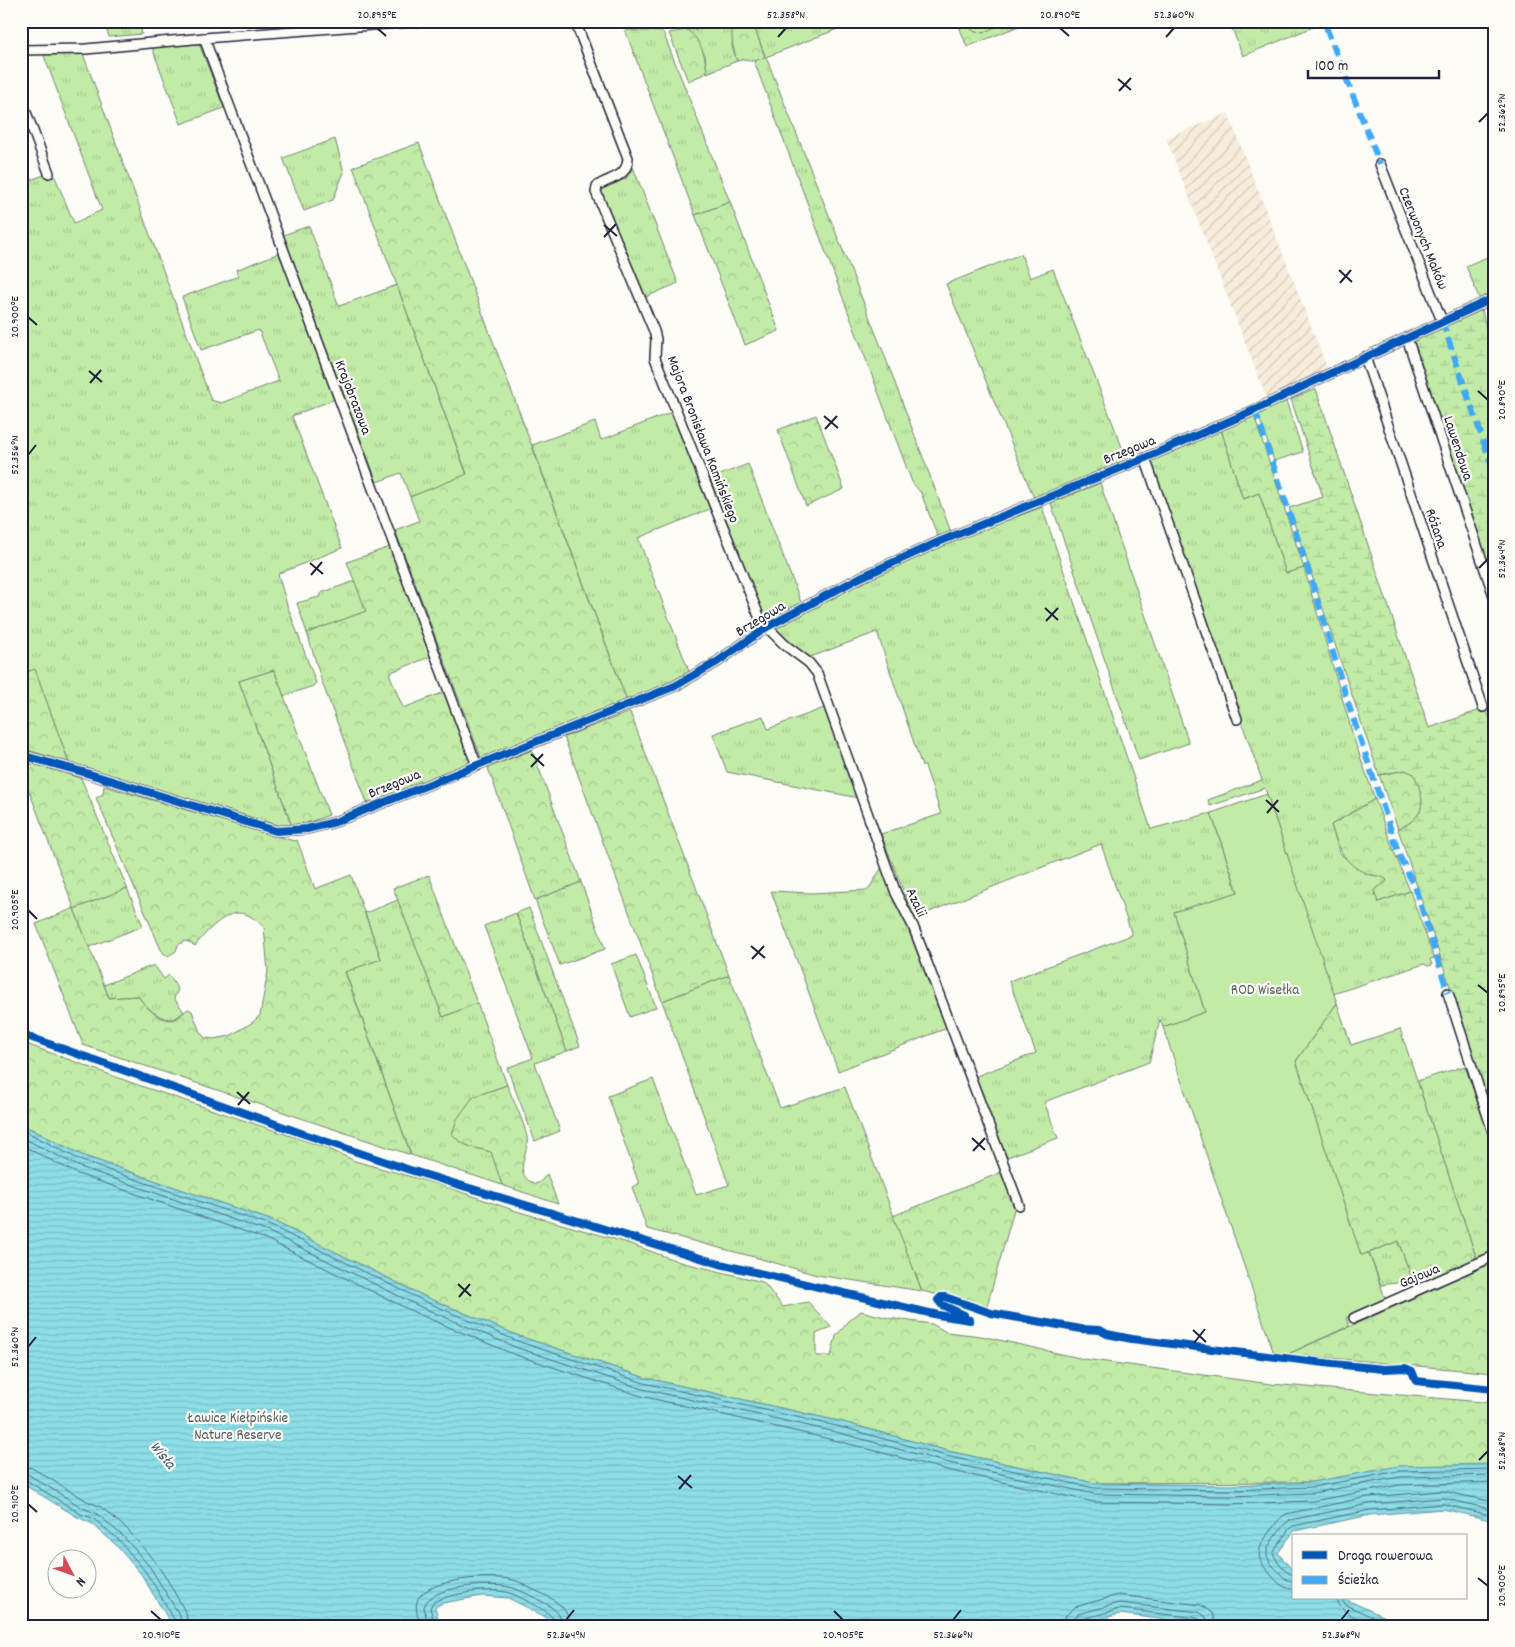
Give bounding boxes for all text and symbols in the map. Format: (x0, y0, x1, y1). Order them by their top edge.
text: 20.895°E (358, 7, 397, 24)
text: 52.358°N (767, 7, 805, 24)
text: 20.890°E (1040, 7, 1081, 24)
text: 52.360°N (1154, 7, 1194, 24)
scale bar (1308, 48, 1439, 80)
text: 100 m (1315, 56, 1348, 78)
text: 52.362°N (1494, 93, 1511, 133)
street label: Czerwonych Maków (1391, 184, 1453, 294)
text: 20.900°E (7, 296, 24, 338)
street label: Majora Bronisława Kamińskiego (660, 353, 744, 527)
street label: Krajobrazowa (328, 357, 377, 439)
text: 20.890°E (1494, 379, 1511, 420)
street label: Lawendowa (1436, 413, 1478, 485)
street label: Brzegowa (1100, 430, 1160, 471)
text: 52.356°N (7, 435, 24, 475)
street label: Różana (1418, 506, 1452, 552)
text: 52.364°N (1494, 540, 1511, 578)
street label: Brzegowa (732, 596, 791, 643)
street label: Brzegowa (365, 764, 425, 805)
street label: Azalii (899, 885, 932, 921)
text: 20.905°E (7, 889, 24, 930)
text: 20.895°E (1494, 973, 1511, 1012)
park label: ROD Wisełka (1231, 980, 1300, 1002)
street label: Gajowa (1396, 1258, 1444, 1295)
text: 52.360°N (7, 1327, 24, 1367)
park label: Ławice Kiełpińskie Nature Reserve (187, 1408, 289, 1447)
text: 52.368°N (1494, 1432, 1511, 1470)
water label: Wisła (144, 1437, 182, 1476)
text: 20.910°E (7, 1485, 24, 1523)
legend (1292, 1534, 1468, 1600)
text: Droga rowerowa (1338, 1546, 1433, 1568)
north arrow (48, 1550, 98, 1600)
text: 20.900°E (1494, 1565, 1511, 1607)
text: Ścieżka (1338, 1570, 1379, 1592)
text: N (70, 1572, 90, 1590)
text: 20.910°E (142, 1627, 180, 1644)
text: 52.364°N (547, 1627, 585, 1644)
text: 20.905°E (823, 1627, 864, 1644)
text: 52.366°N (933, 1627, 973, 1644)
text: 52.368°N (1322, 1627, 1360, 1644)

